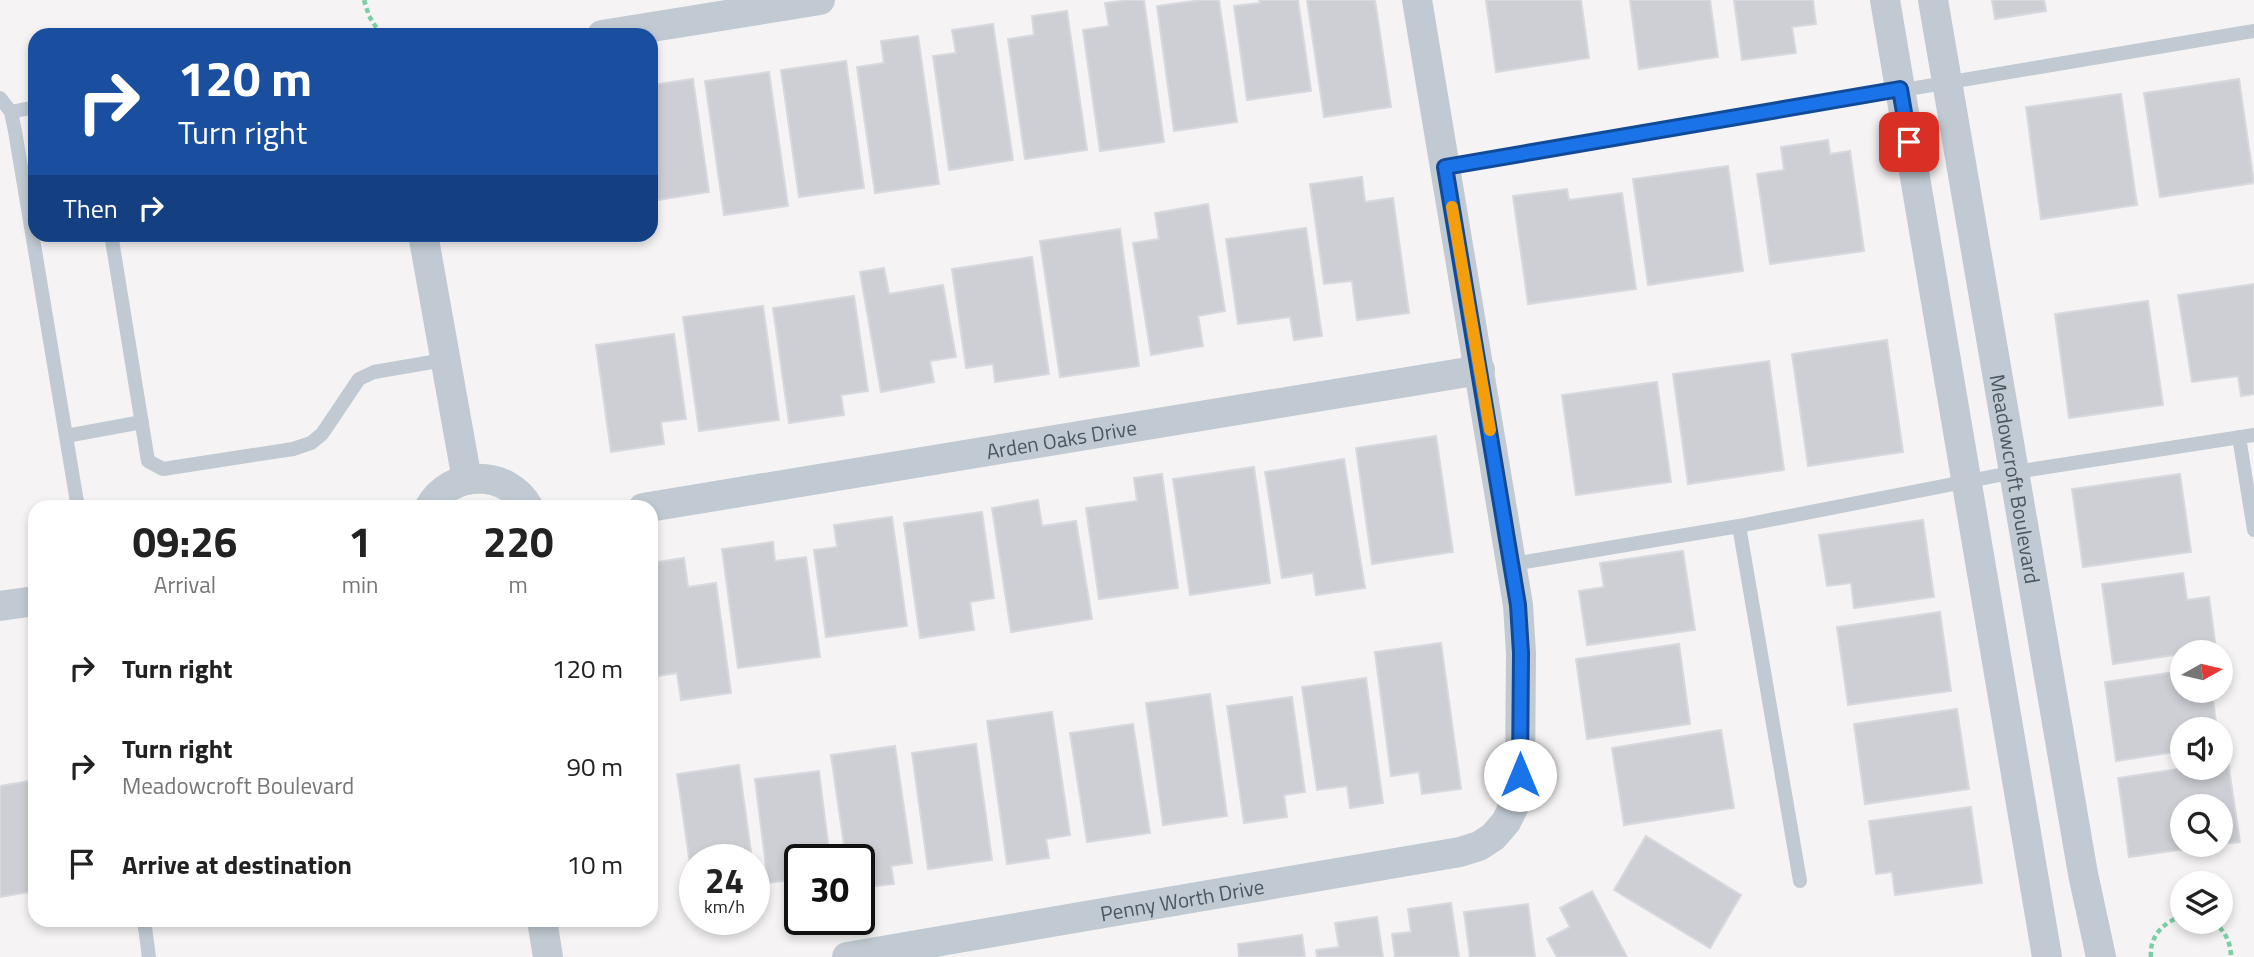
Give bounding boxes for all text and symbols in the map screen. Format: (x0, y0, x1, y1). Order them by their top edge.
text: 120 m (178, 40, 312, 115)
icon: right (63, 56, 154, 147)
text: Turn right (178, 108, 307, 156)
pin (1879, 112, 1939, 172)
icon: arrive (1890, 123, 1928, 161)
text: Then (63, 189, 118, 228)
icon: right (132, 189, 170, 227)
street label: Meadowcroft Boulevard (1982, 372, 2049, 586)
street label: Arden Oaks Drive (984, 411, 1139, 467)
text: 09:26 (132, 509, 237, 573)
text: 1 (348, 509, 372, 573)
text: 220 (483, 509, 553, 573)
text: Arrival (154, 567, 216, 602)
text: min (342, 567, 378, 602)
text: m (509, 567, 528, 602)
north arrow (2170, 640, 2233, 704)
map controls (2170, 640, 2233, 934)
icon: right (63, 649, 101, 687)
text: Turn right (122, 649, 233, 688)
text: 120 m (552, 649, 623, 688)
button: sound (2170, 717, 2233, 780)
text: Turn right (122, 729, 233, 768)
position arrow (1483, 738, 1557, 812)
icon: right (63, 747, 101, 785)
text: 90 m (566, 747, 623, 786)
text: Meadowcroft Boulevard (122, 768, 354, 803)
button: search (2170, 794, 2233, 857)
speed limit sign: 30 (784, 844, 875, 935)
icon: arrive (63, 845, 101, 883)
text: Arrive at destination (122, 845, 352, 884)
text: 10 m (566, 845, 623, 884)
text: 24 (705, 853, 744, 907)
street label: Penny Worth Drive (1098, 870, 1267, 929)
button: layers (2170, 871, 2233, 934)
text: km/h (704, 893, 745, 920)

